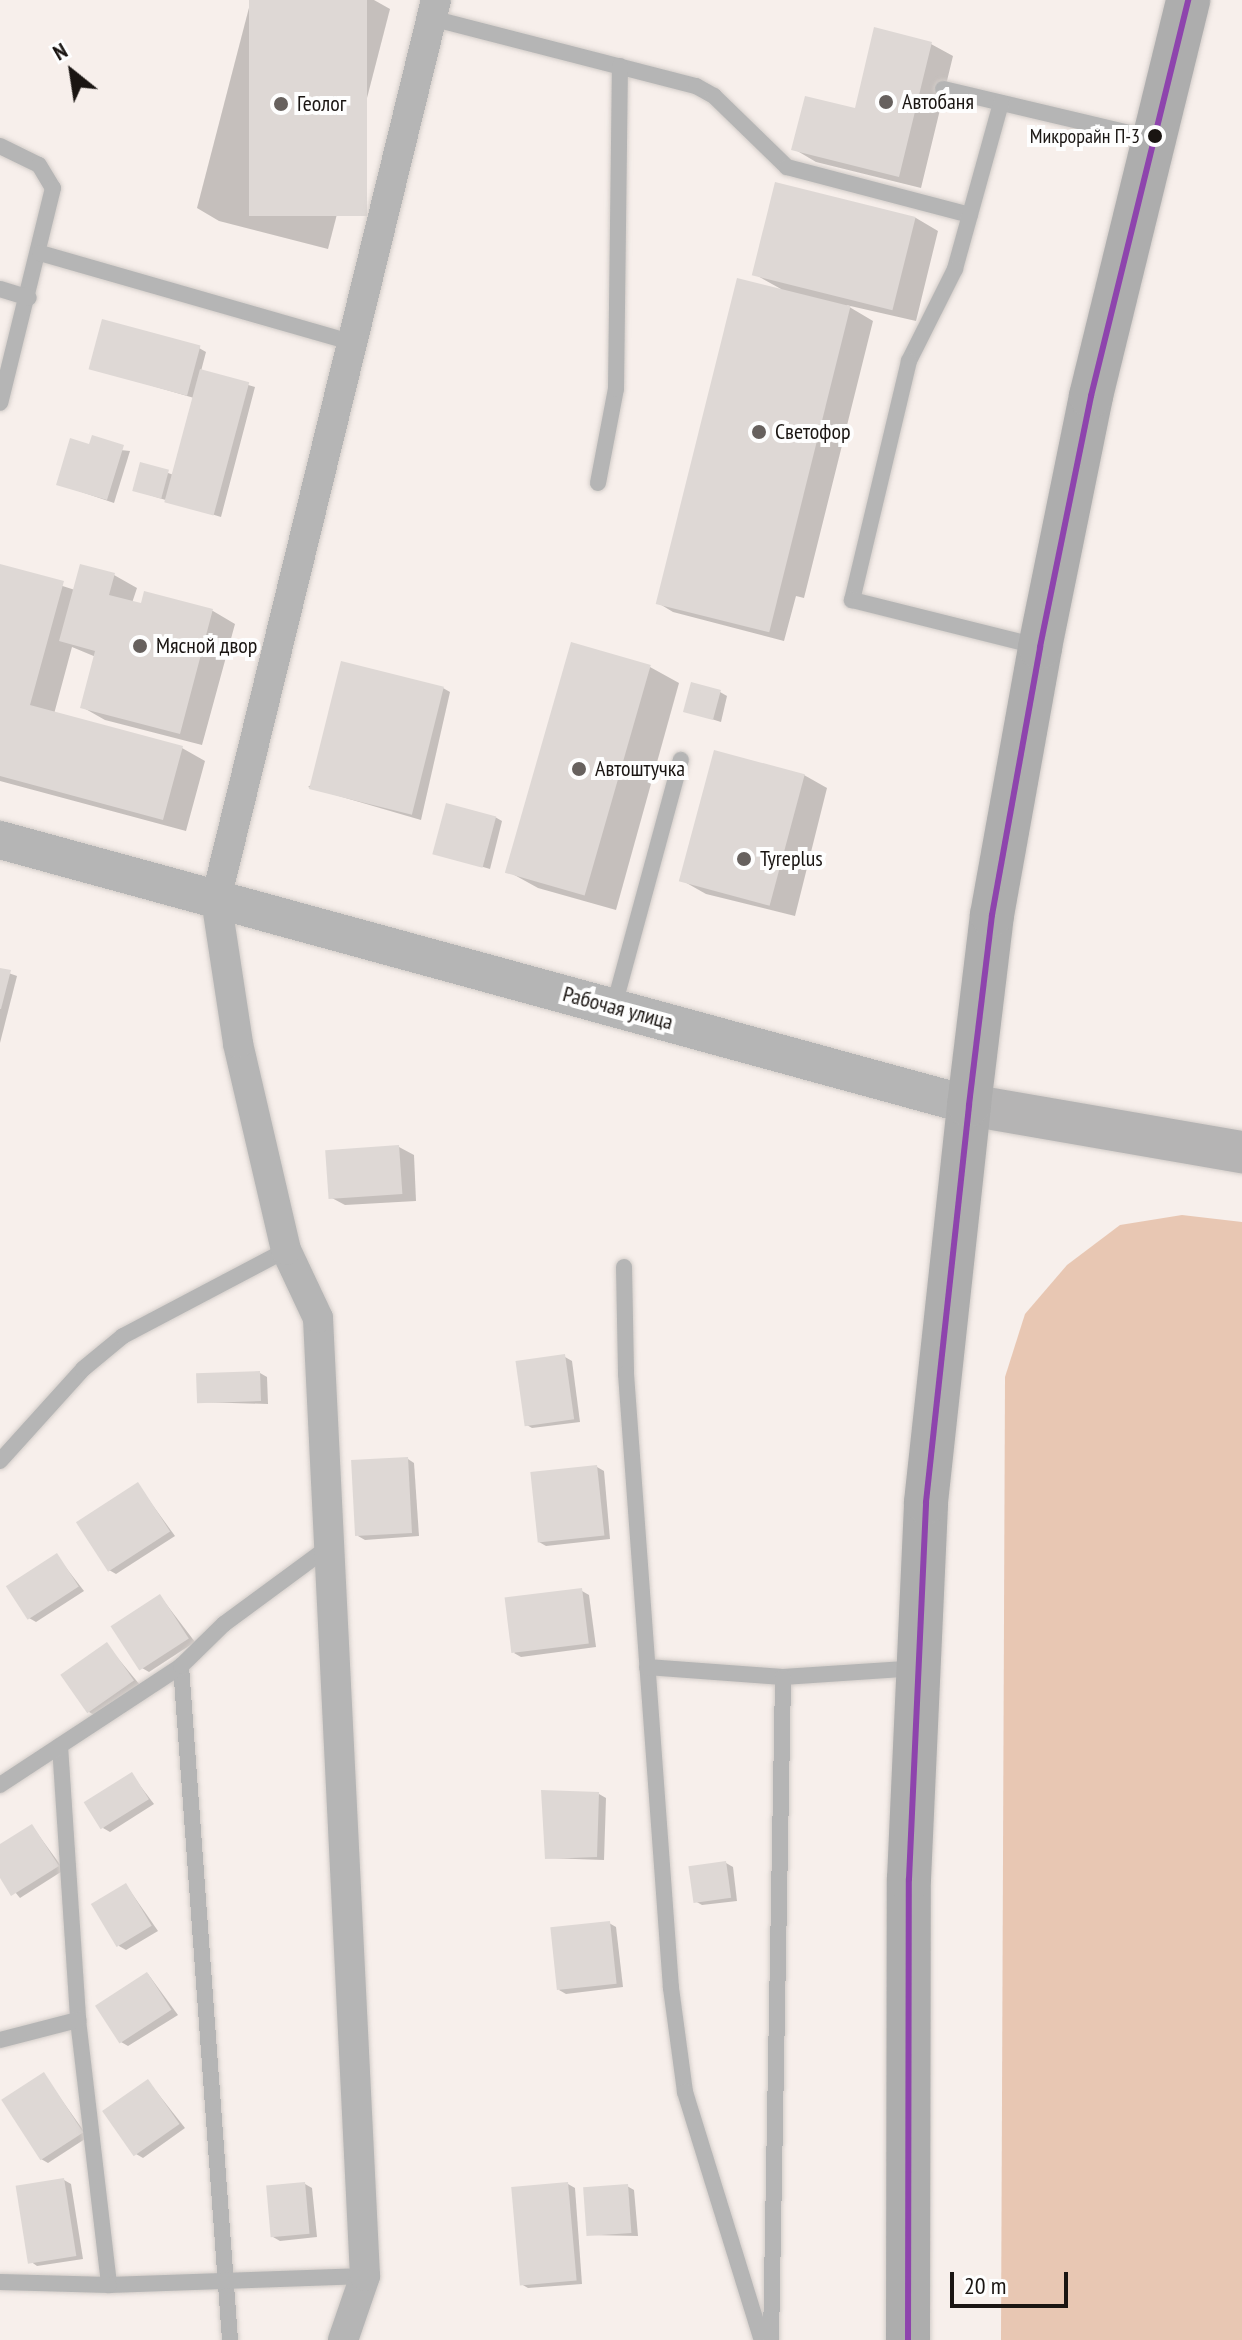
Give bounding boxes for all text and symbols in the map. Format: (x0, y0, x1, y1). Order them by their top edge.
north arrow (32, 32, 112, 112)
text: N (48, 36, 72, 66)
place label: Автобаня (902, 89, 974, 115)
place label: Геолог (297, 91, 346, 117)
marker: Автобаня (877, 93, 895, 111)
marker: Геолог (272, 95, 290, 113)
place label: Микрорайн П-3 (1030, 124, 1140, 148)
marker: Микрорайн П-3 (1147, 128, 1163, 144)
place label: Светофор (775, 419, 850, 445)
marker: Светофор (750, 423, 768, 441)
place label: Мясной двор (156, 633, 257, 659)
marker: Мясной двор (131, 637, 149, 655)
place label: Автоштучка (595, 756, 685, 782)
marker: Автоштучка (570, 760, 588, 778)
place label: Tyreplus (760, 846, 823, 872)
marker: Tyreplus (735, 850, 753, 868)
street label: Рабочая улица (560, 981, 676, 1035)
scale bar (954, 2256, 1072, 2306)
text: 20 m (964, 2270, 1006, 2301)

